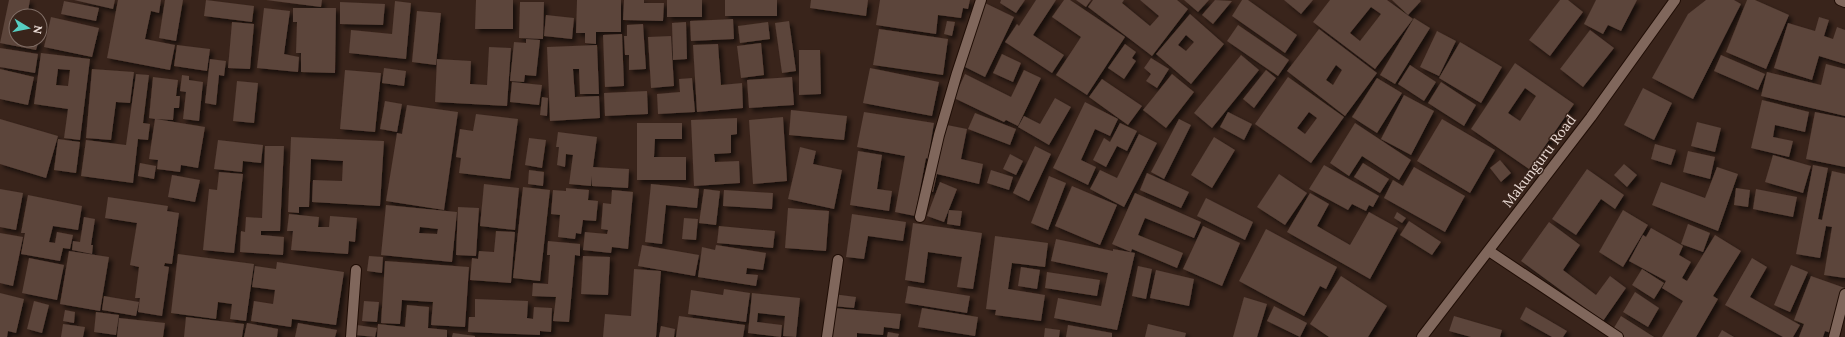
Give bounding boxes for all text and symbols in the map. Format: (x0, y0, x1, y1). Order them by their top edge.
north arrow (8, 8, 48, 48)
text: N (30, 24, 45, 36)
street label: Makunguru Road (1498, 111, 1580, 211)

